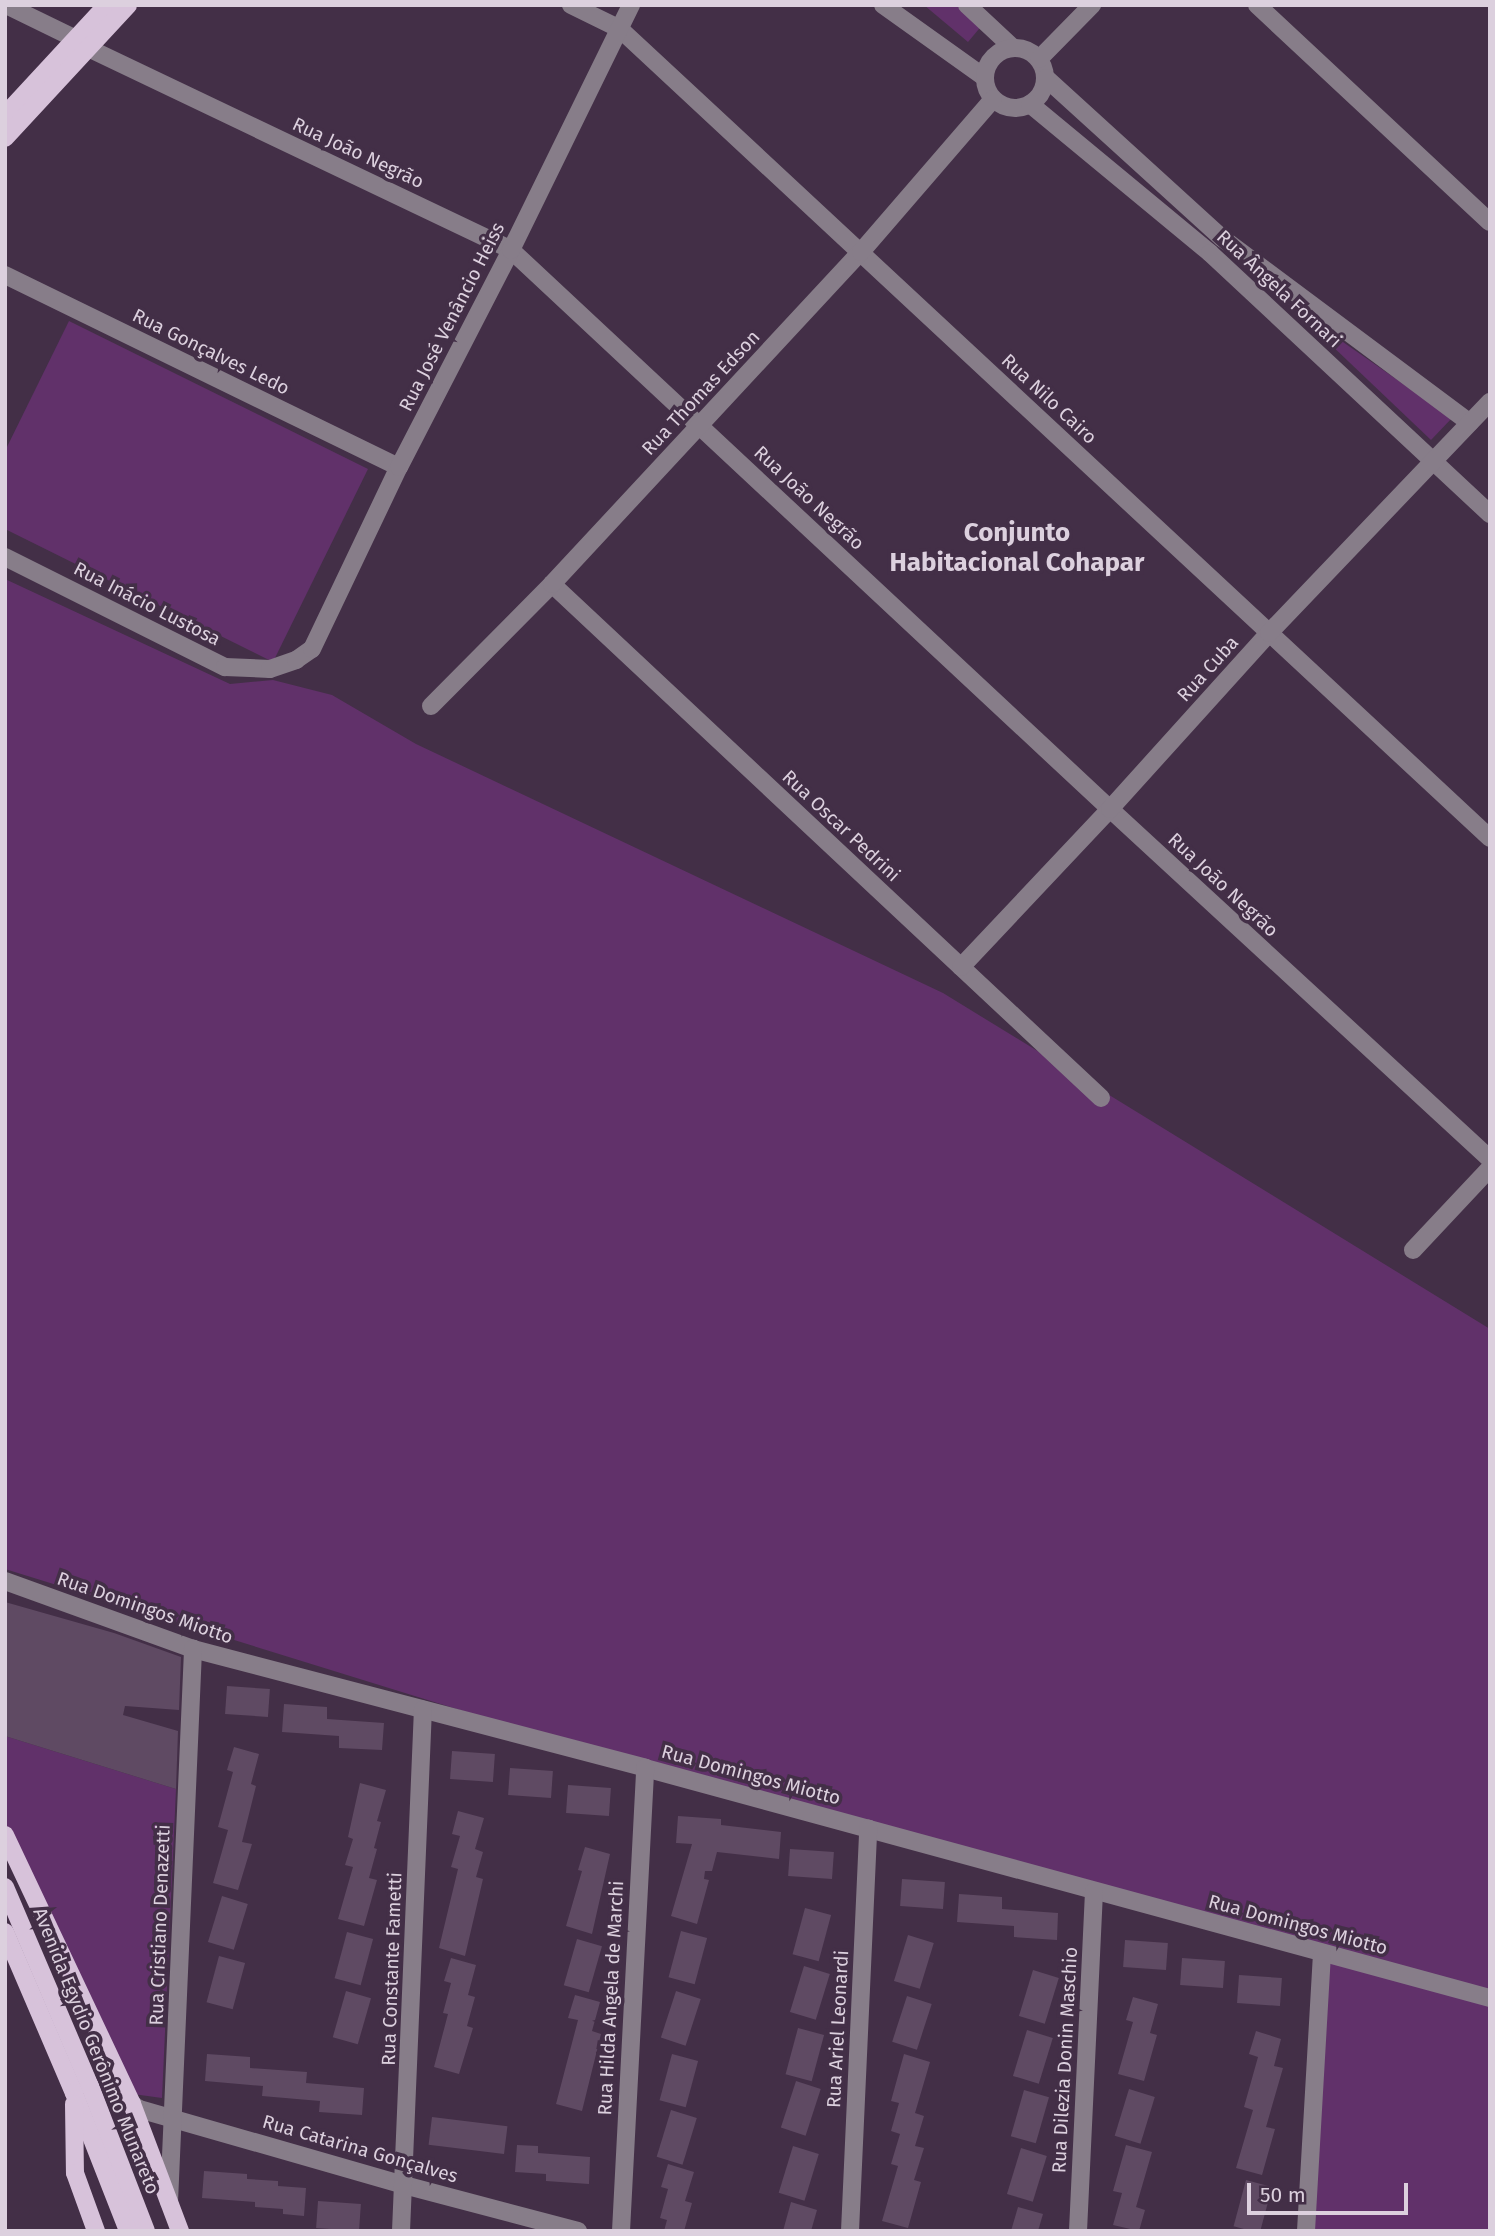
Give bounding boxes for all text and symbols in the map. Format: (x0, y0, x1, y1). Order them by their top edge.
street label: Rua João Negrão (289, 113, 427, 193)
street label: Rua José Venâncio Heiss (394, 219, 510, 415)
street label: Rua Ângela Fornari (1212, 225, 1346, 353)
street label: Rua Gonçalves Ledo (129, 304, 293, 400)
street label: Rua Thomas Edson (637, 326, 765, 460)
street label: Rua Nilo Cairo (997, 349, 1101, 449)
street label: Rua João Negrão (749, 441, 869, 555)
district label: Conjunto Habitacional Cohapar (889, 517, 1145, 578)
street label: Rua Inácio Lustosa (70, 557, 224, 651)
street label: Rua Cuba (1173, 631, 1243, 707)
street label: Rua Oscar Pedrini (777, 766, 905, 886)
street label: Rua João Negrão (1163, 828, 1283, 942)
street label: Rua Domingos Miotto (54, 1567, 236, 1649)
street label: Rua Domingos Miotto (659, 1740, 843, 1810)
street label: Rua Cristiano Denazetti (145, 1824, 175, 2026)
street label: Rua Constante Fametti (377, 1872, 407, 2066)
street label: Rua Hilda Angela de Marchi (593, 1880, 629, 2116)
street label: Rua Domingos Miotto (1206, 1890, 1390, 1960)
street label: Avenida Egydio Gerônimo Munareto (28, 1905, 164, 2197)
street label: Rua Dilezia Donin Maschio (1048, 1946, 1082, 2174)
street label: Rua Ariel Leonardi (822, 1950, 854, 2108)
street label: Rua Catarina Gonçalves (260, 2110, 460, 2188)
scale bar (1250, 2170, 1411, 2214)
text: 50 m (1260, 2182, 1306, 2208)

